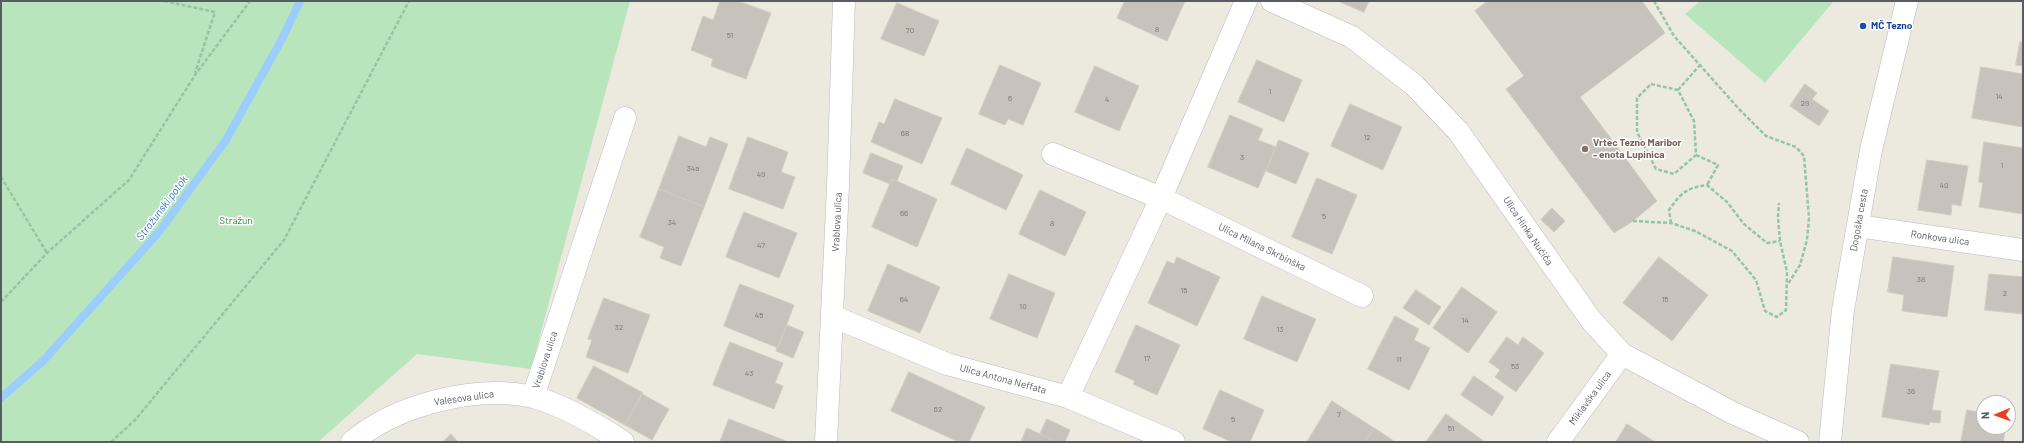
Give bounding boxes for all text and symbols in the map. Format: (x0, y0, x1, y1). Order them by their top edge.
place label: MČ Tezno (1871, 20, 1912, 32)
marker: MČ Tezno (1858, 21, 1868, 31)
house number: 8 (1155, 24, 1159, 34)
house number: 70 (906, 25, 914, 35)
house number: 51 (727, 30, 733, 40)
house number: 1 (1269, 86, 1271, 96)
house number: 14 (1995, 91, 2003, 101)
house number: 6 (1008, 93, 1012, 103)
house number: 4 (1105, 94, 1109, 104)
house number: 29 (1801, 98, 1809, 108)
house number: 68 (901, 128, 909, 138)
house number: 12 (1363, 132, 1371, 142)
place label: Vrtec Tezno Maribor - enota Lupinica (1593, 137, 1681, 160)
marker: Vrtec Tezno Maribor - enota Lupinica (1580, 144, 1590, 154)
house number: 3 (1240, 152, 1244, 162)
house number: 1 (2001, 160, 2003, 170)
house number: 34a (687, 163, 699, 173)
house number: 49 (757, 169, 765, 179)
water label: Stražunski potok (133, 173, 191, 243)
house number: 40 (1940, 180, 1948, 190)
street label: Dogoška cesta (1848, 188, 1870, 252)
street label: Vrablova ulica (829, 192, 845, 252)
street label: Ulica Hinka Nučiča (1501, 194, 1555, 268)
house number: 66 (900, 208, 908, 218)
house number: 5 (1322, 211, 1326, 221)
park label: Stražun (219, 215, 253, 227)
house number: 34 (668, 217, 676, 227)
house number: 8 (1050, 218, 1054, 228)
street label: Ulica Milana Skrbinška (1216, 221, 1308, 273)
street label: Ronkova ulica (1910, 228, 1970, 248)
house number: 47 (757, 240, 765, 250)
house number: 38 (1917, 274, 1925, 284)
house number: 15 (1181, 285, 1187, 295)
house number: 2 (2003, 288, 2007, 298)
house number: 64 (900, 294, 908, 304)
house number: 15 (1662, 294, 1668, 304)
house number: 10 (1019, 301, 1027, 311)
house number: 45 (755, 310, 763, 320)
house number: 14 (1461, 315, 1469, 325)
house number: 32 (615, 322, 623, 332)
house number: 13 (1277, 324, 1283, 334)
street label: Vrablova ulica (530, 330, 560, 390)
house number: 17 (1144, 353, 1150, 363)
house number: 11 (1396, 354, 1402, 364)
house number: 53 (1511, 361, 1519, 371)
street label: Ulica Antona Neffata (958, 362, 1048, 396)
house number: 43 (745, 368, 753, 378)
street label: Miklavška ulica (1566, 369, 1614, 427)
house number: 36 (1907, 386, 1915, 396)
street label: Valesova ulica (433, 388, 495, 408)
north arrow (1976, 395, 2016, 435)
house number: 62 (934, 404, 942, 414)
house number: 7 (1337, 409, 1341, 419)
text: N (1978, 412, 1991, 419)
house number: 5 (1231, 414, 1235, 424)
house number: 51 (1448, 423, 1454, 433)

